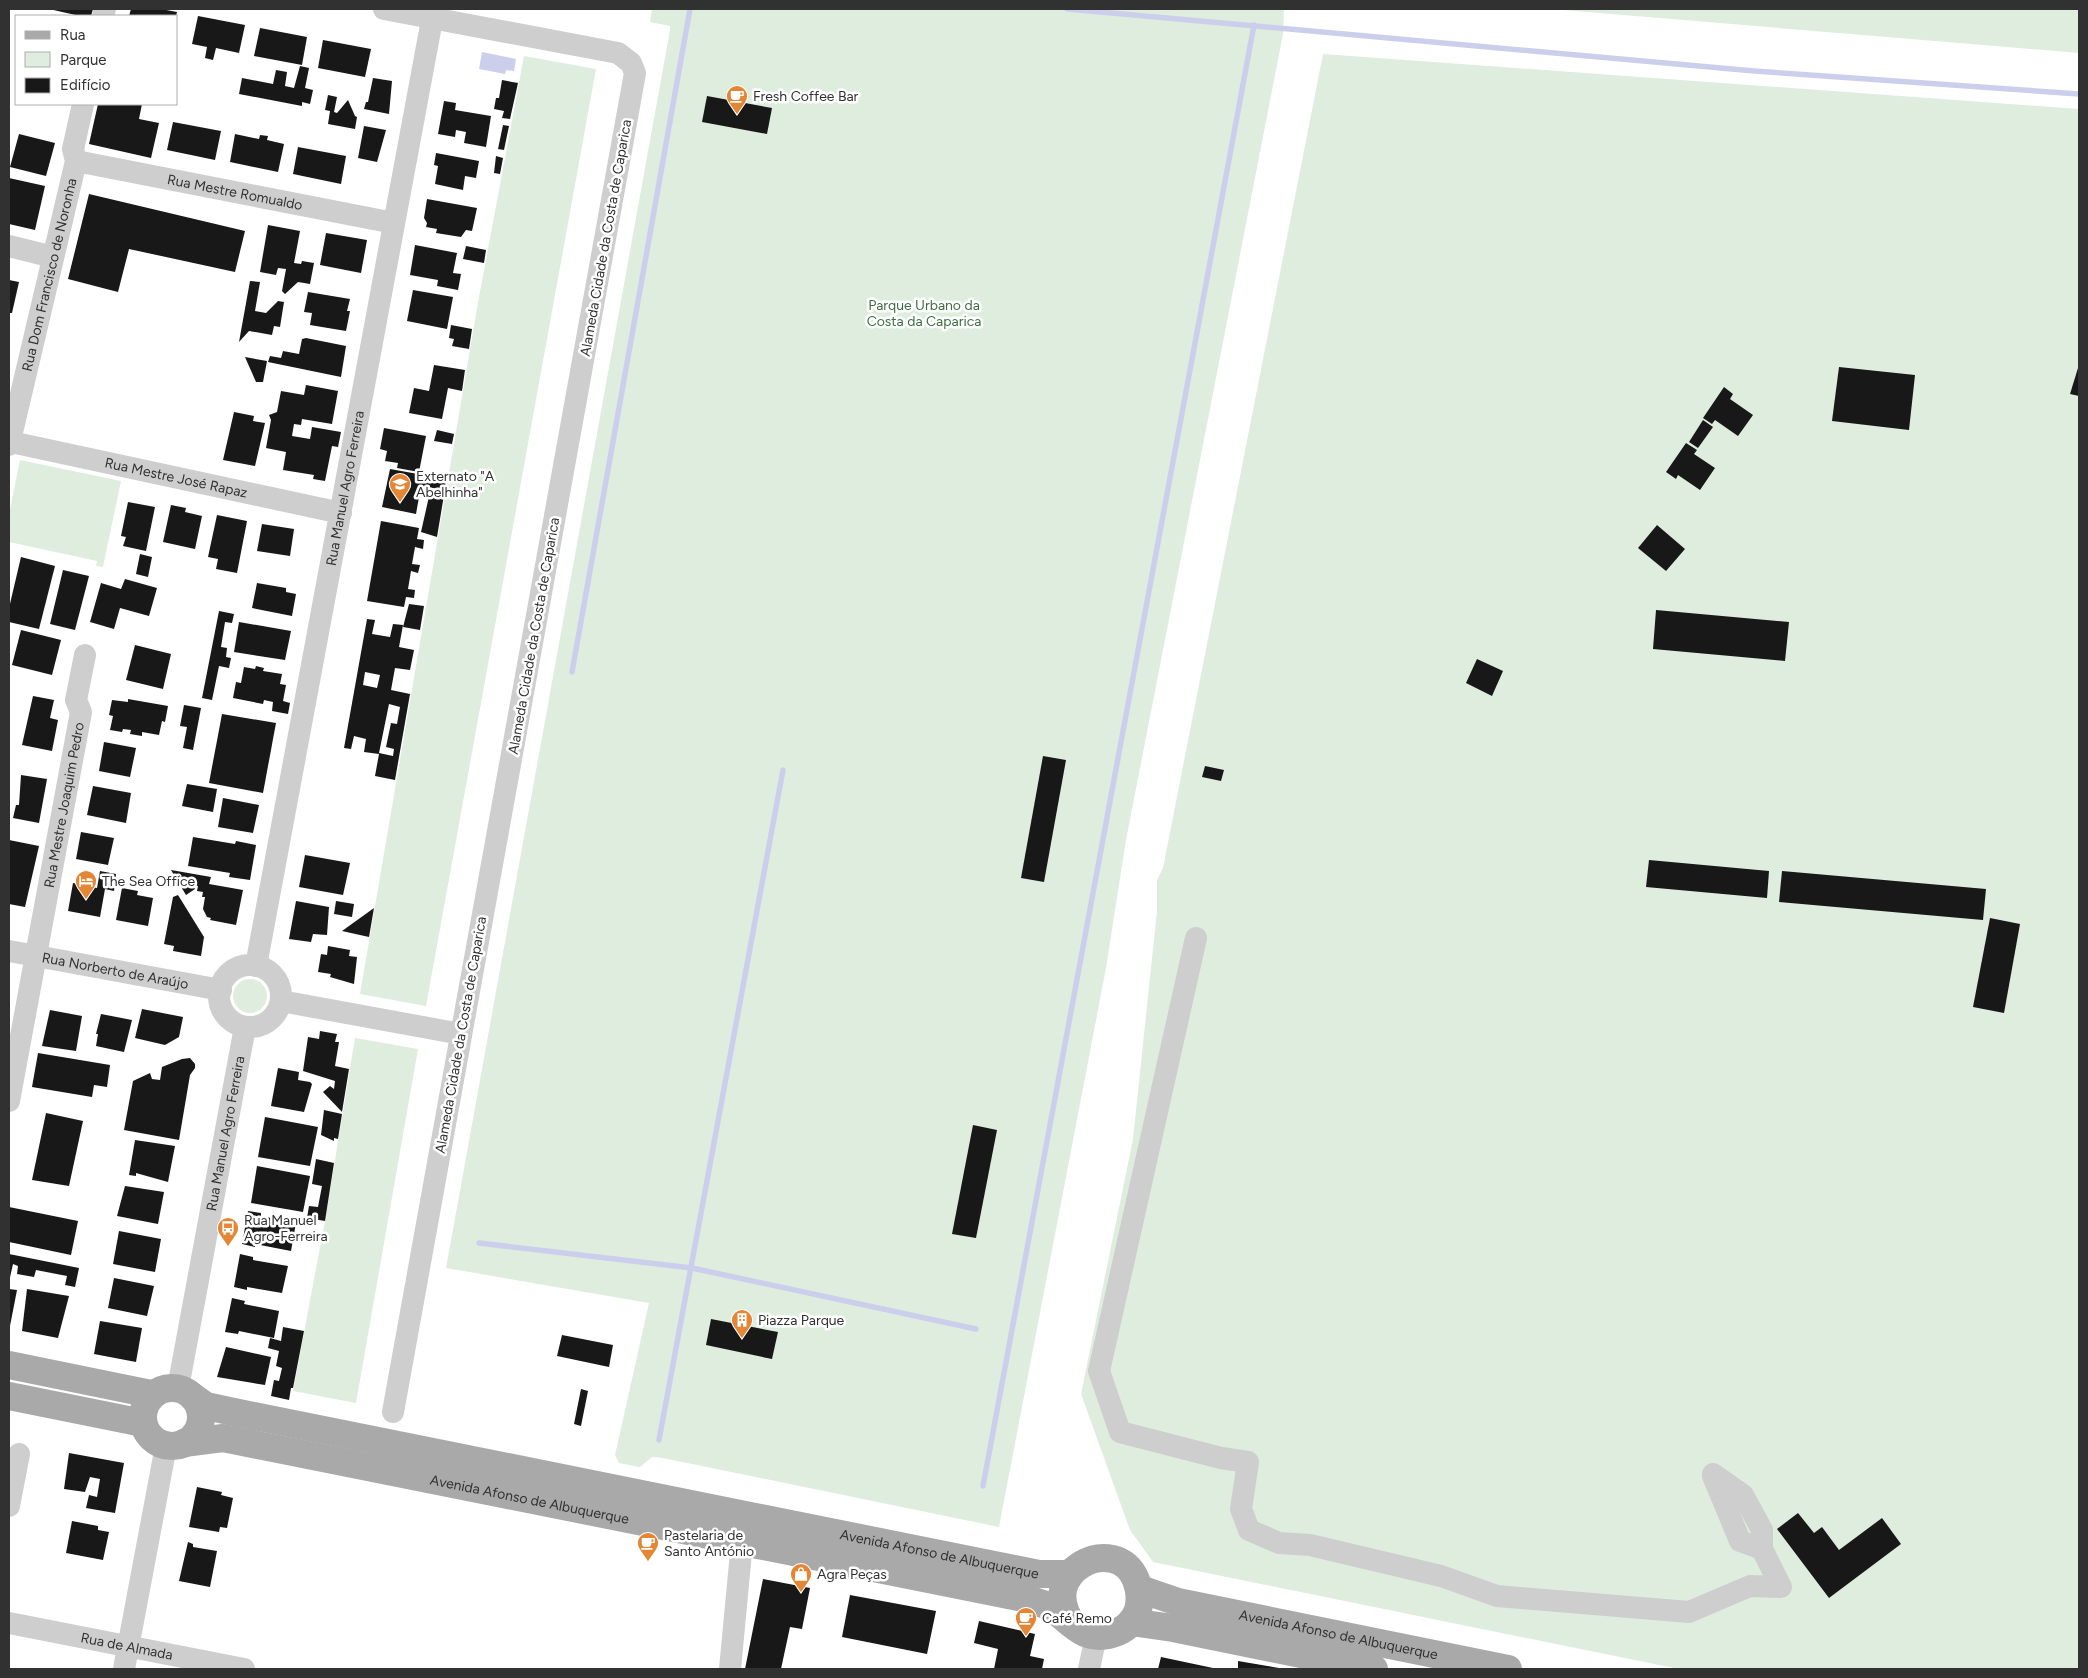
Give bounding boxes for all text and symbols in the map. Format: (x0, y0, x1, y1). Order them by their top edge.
legend (15, 15, 178, 105)
text: Rua (60, 26, 85, 44)
text: Parque (60, 51, 107, 69)
text: Edifício (60, 76, 111, 94)
cafe icon: Fresh Coffee Bar (725, 84, 749, 115)
place label: Fresh Coffee Bar (753, 88, 859, 105)
street label: Alameda Cidade da Costa de Caparica (577, 118, 635, 358)
street label: Rua Mestre Romualdo (166, 170, 304, 214)
street label: Rua Dom Francisco de Noronha (18, 176, 80, 373)
park label: Parque Urbano da Costa da Caparica (867, 297, 981, 330)
street label: Rua Manuel Agro Ferreira (322, 409, 368, 567)
street label: Rua Mestre José Rapaz (103, 454, 249, 501)
place label: Externato "A Abelhinha" (416, 468, 495, 501)
school or university icon: Externato "A Abelhinha" (388, 472, 412, 503)
street label: Alameda Cidade da Costa de Caparica (505, 516, 563, 756)
street label: Rua Mestre Joaquim Pedro (40, 721, 87, 889)
hotel icon: The Sea Office (74, 869, 98, 900)
place label: The Sea Office (102, 873, 195, 890)
street label: Alameda Cidade da Costa de Caparica (432, 915, 490, 1155)
street label: Rua Norberto de Araújo (41, 949, 190, 992)
street label: Rua Manuel Agro Ferreira (203, 1054, 248, 1212)
place label: Rua Manuel Agro-Ferreira (244, 1212, 328, 1245)
bus stop icon: Rua Manuel Agro-Ferreira (216, 1216, 240, 1247)
building icon: Piazza Parque (730, 1308, 754, 1339)
place label: Piazza Parque (758, 1312, 845, 1329)
street label: Avenida Afonso de Albuquerque (429, 1471, 631, 1528)
street label: Avenida Afonso de Albuquerque (838, 1526, 1041, 1582)
place label: Pastelaria de Santo António (664, 1527, 754, 1560)
cafe icon: Pastelaria de Santo António (636, 1531, 660, 1562)
shop icon: Agra Peças (789, 1562, 813, 1593)
place label: Agra Peças (817, 1566, 887, 1583)
cafe icon: Café Remo (1014, 1606, 1038, 1637)
street label: Avenida Afonso de Albuquerque (1238, 1606, 1440, 1663)
place label: Café Remo (1042, 1610, 1112, 1627)
street label: Rua de Almada (79, 1629, 174, 1663)

